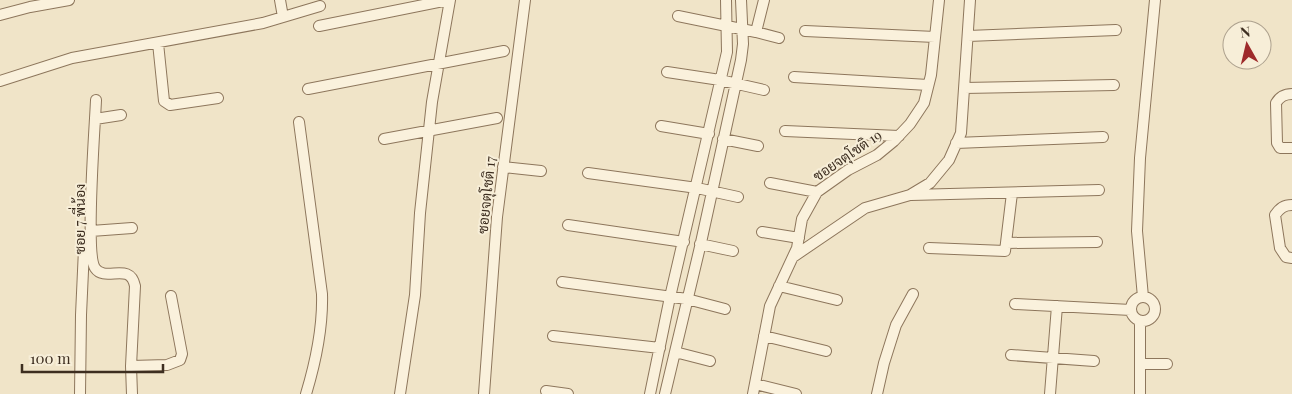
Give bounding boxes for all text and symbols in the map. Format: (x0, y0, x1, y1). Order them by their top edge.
north arrow (1222, 20, 1272, 70)
text: N (1239, 22, 1251, 42)
street label: ซอยจตุโชติ 19 (809, 125, 886, 186)
street label: ซอยจตุโชติ 17 (472, 155, 501, 235)
street label: ซอย 7 พี่น้อง (68, 184, 89, 254)
scale bar (22, 342, 164, 374)
text: 100 m (30, 348, 71, 368)

